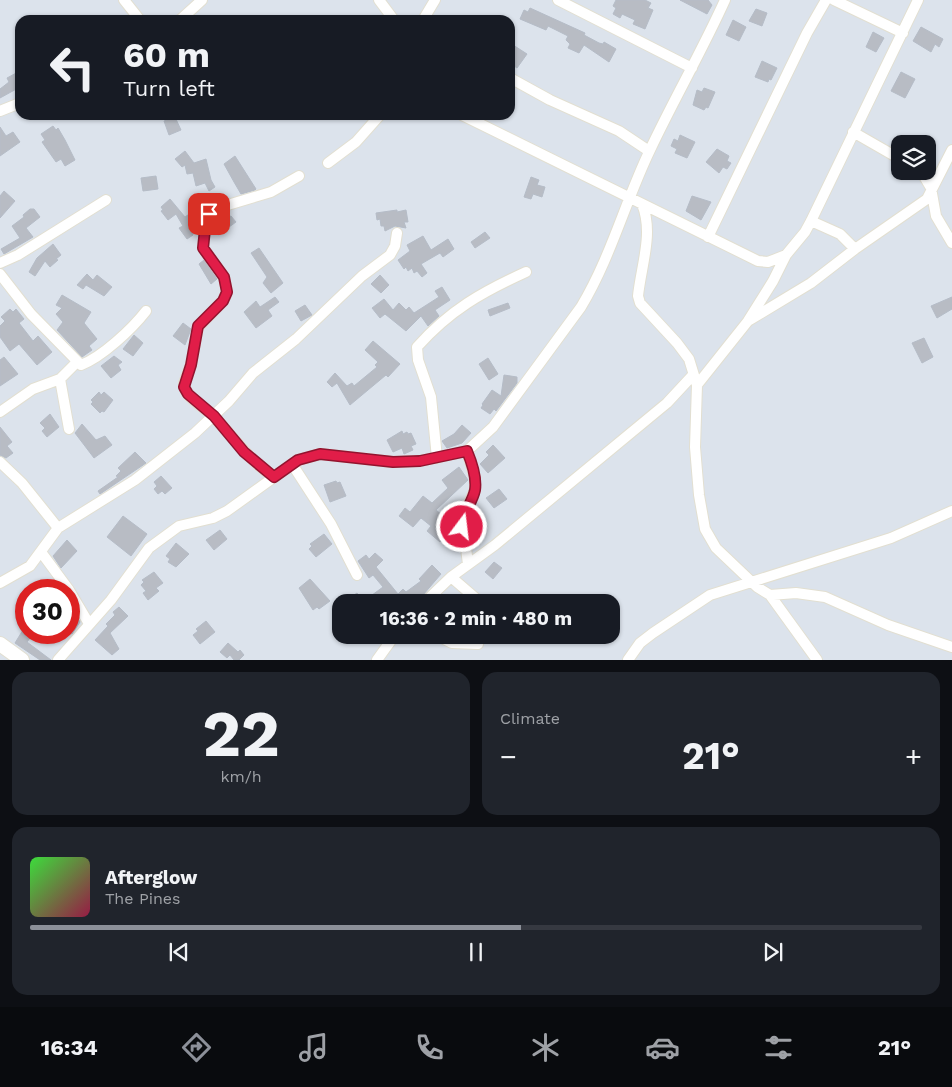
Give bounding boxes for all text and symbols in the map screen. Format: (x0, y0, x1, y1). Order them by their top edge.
text: 60 m (123, 34, 210, 76)
icon: left (40, 35, 105, 100)
text: Turn left (123, 76, 215, 101)
map controls (891, 135, 936, 180)
button: layers (891, 135, 936, 180)
pin (188, 193, 230, 235)
icon: arrive (195, 200, 223, 228)
position arrow (435, 500, 487, 552)
speed limit sign: 30 (15, 579, 80, 644)
text: 16:36 · 2 min · 480 m (380, 607, 572, 630)
text: 22 (202, 696, 280, 772)
text: Climate (500, 709, 560, 728)
text: 21° (682, 734, 740, 778)
text: − (500, 740, 517, 773)
text: + (905, 740, 922, 773)
text: km/h (220, 767, 262, 786)
text: Afterglow (105, 866, 197, 889)
text: The Pines (105, 889, 181, 908)
icon: previous (165, 938, 193, 966)
icon: pause (462, 938, 490, 966)
icon: next (759, 938, 787, 966)
icon: directions (179, 1030, 214, 1065)
icon: music (296, 1030, 331, 1065)
icon: phone (412, 1030, 447, 1065)
icon: climate (528, 1030, 563, 1065)
icon: car (645, 1030, 680, 1065)
icon: filters (761, 1030, 796, 1065)
text: 16:34 (41, 1035, 98, 1060)
text: 21° (878, 1035, 911, 1060)

